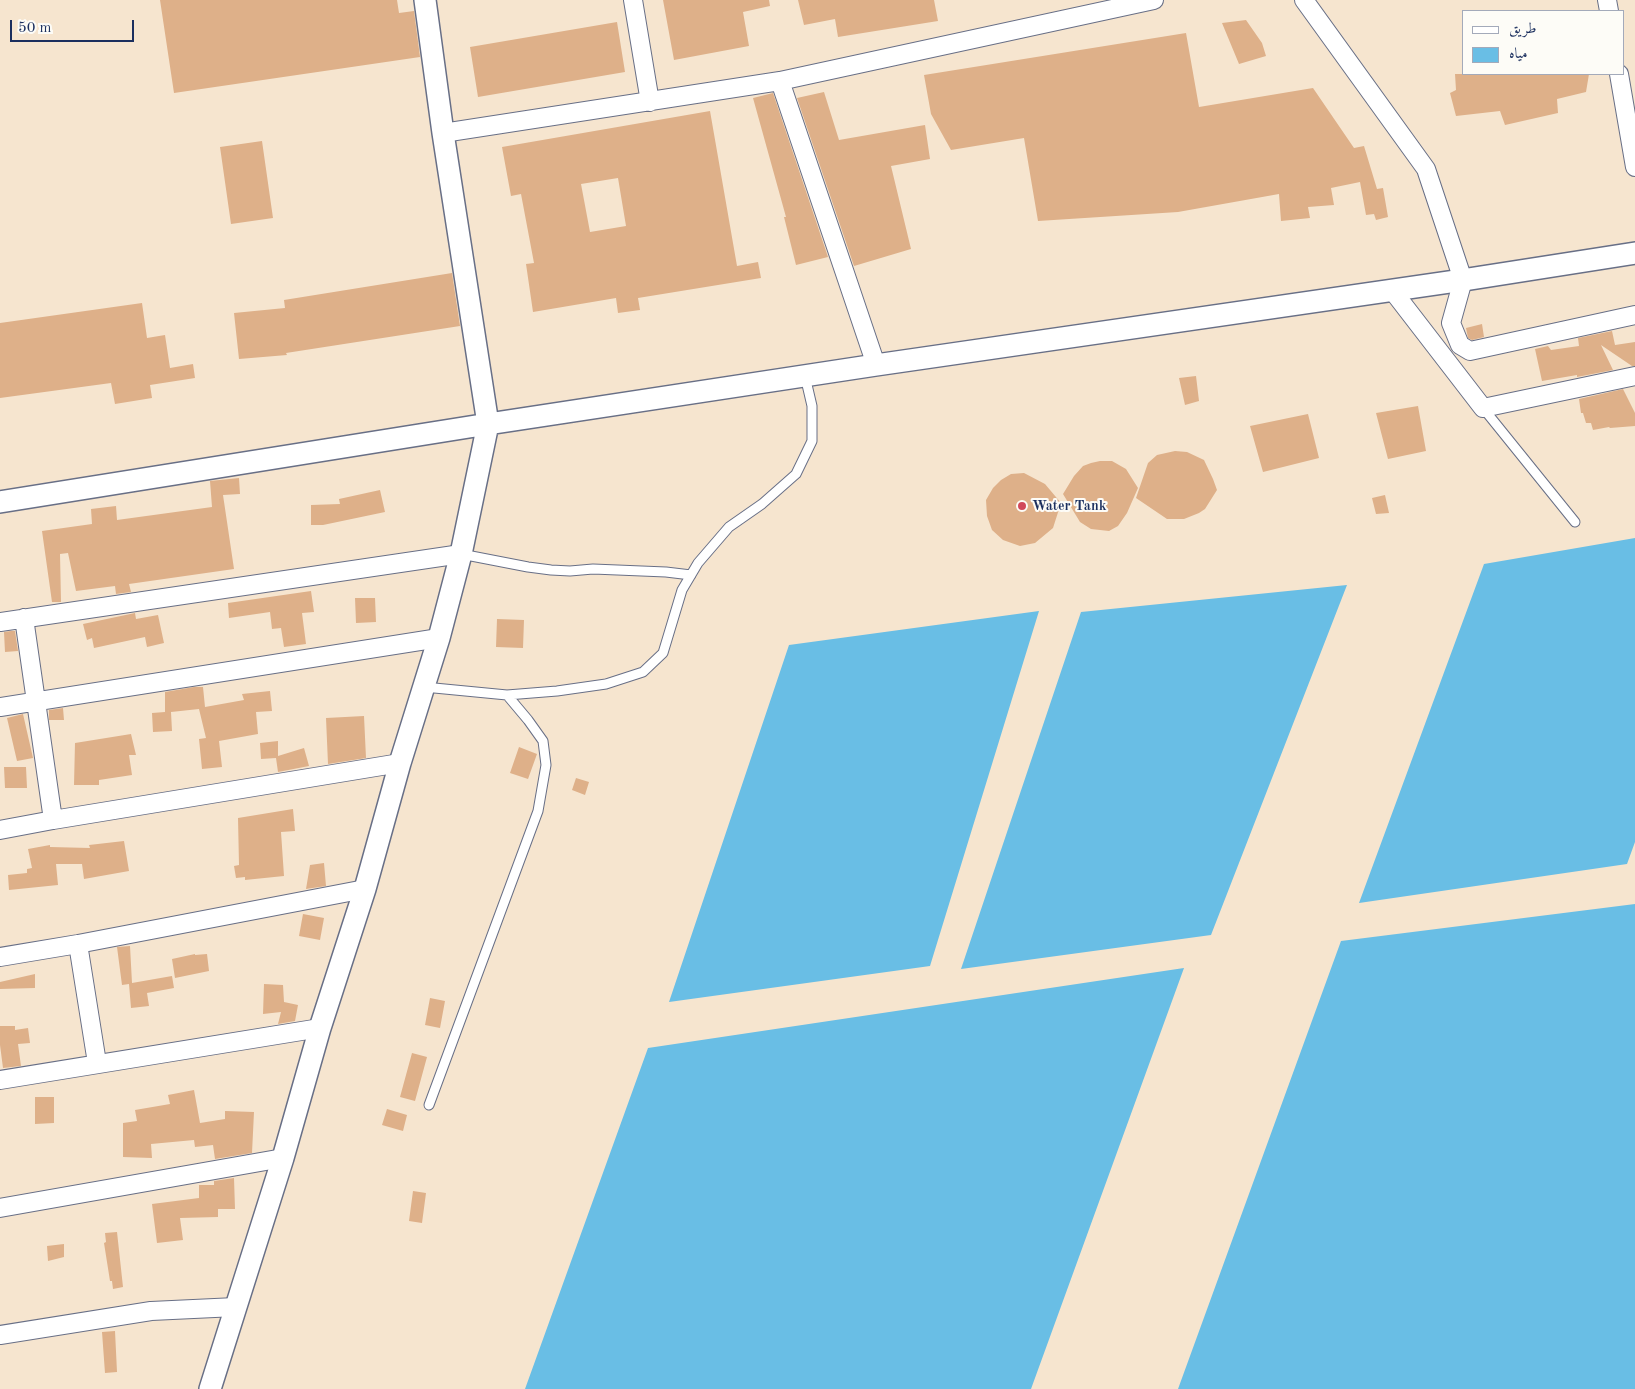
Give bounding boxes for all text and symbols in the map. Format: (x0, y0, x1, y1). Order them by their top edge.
scale bar (12, 10, 136, 42)
legend (1462, 10, 1625, 75)
text: 50 m (18, 21, 52, 36)
text: طريق (1509, 22, 1536, 37)
text: مياه (1509, 47, 1527, 62)
place label: Water Tank (1032, 498, 1107, 514)
marker: Water Tank (1016, 500, 1028, 512)

